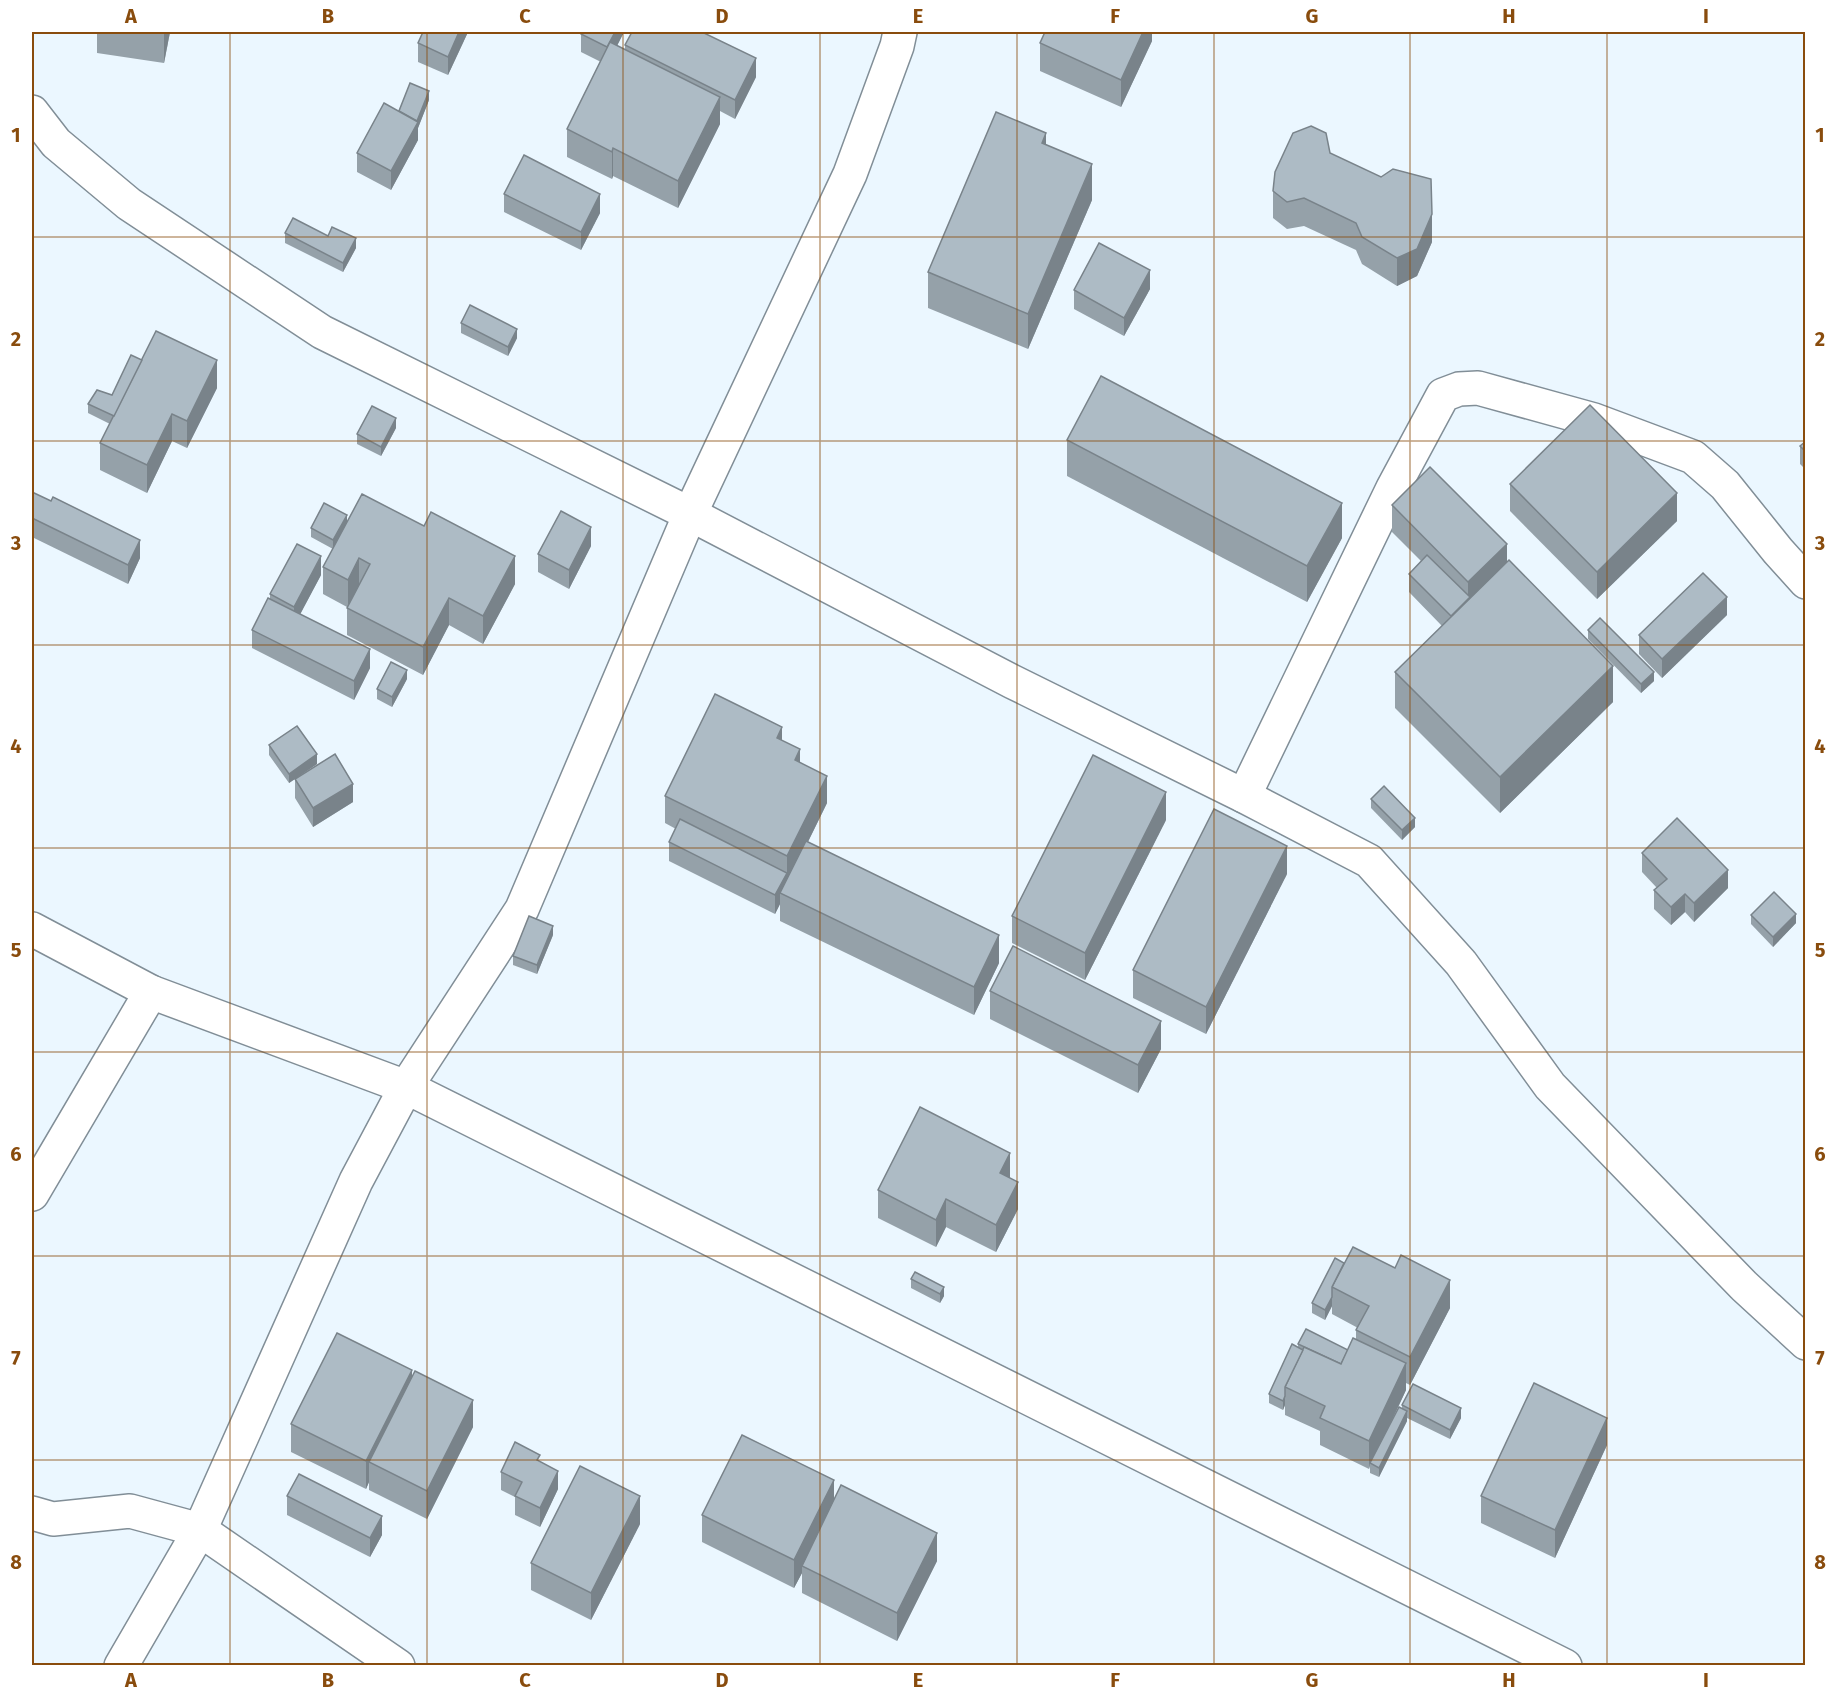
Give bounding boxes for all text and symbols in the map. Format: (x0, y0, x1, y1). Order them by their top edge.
text: A (124, 4, 138, 28)
text: B (322, 4, 334, 28)
text: C (519, 4, 531, 28)
text: D (715, 4, 729, 28)
text: E (913, 4, 923, 28)
text: F (1110, 4, 1120, 28)
text: G (1306, 4, 1318, 28)
text: H (1502, 4, 1516, 28)
text: I (1703, 4, 1709, 28)
text: 1 (11, 123, 21, 147)
text: 1 (1815, 123, 1825, 147)
text: 2 (11, 327, 21, 351)
text: 2 (1815, 327, 1825, 351)
text: 3 (10, 531, 21, 555)
text: 3 (1814, 531, 1825, 555)
text: 4 (10, 734, 22, 758)
text: 4 (1814, 734, 1826, 758)
text: 5 (11, 938, 22, 962)
text: 5 (1815, 938, 1826, 962)
text: 6 (10, 1142, 22, 1166)
text: 6 (1814, 1142, 1826, 1166)
text: 7 (11, 1346, 21, 1370)
text: 7 (1815, 1346, 1825, 1370)
text: 8 (10, 1550, 22, 1574)
text: 8 (1814, 1550, 1826, 1574)
text: A (124, 1668, 138, 1692)
text: B (322, 1668, 334, 1692)
text: C (519, 1668, 531, 1692)
text: D (715, 1668, 729, 1692)
text: E (913, 1668, 923, 1692)
text: F (1110, 1668, 1120, 1692)
text: G (1306, 1668, 1318, 1692)
text: H (1502, 1668, 1516, 1692)
text: I (1703, 1668, 1709, 1692)

